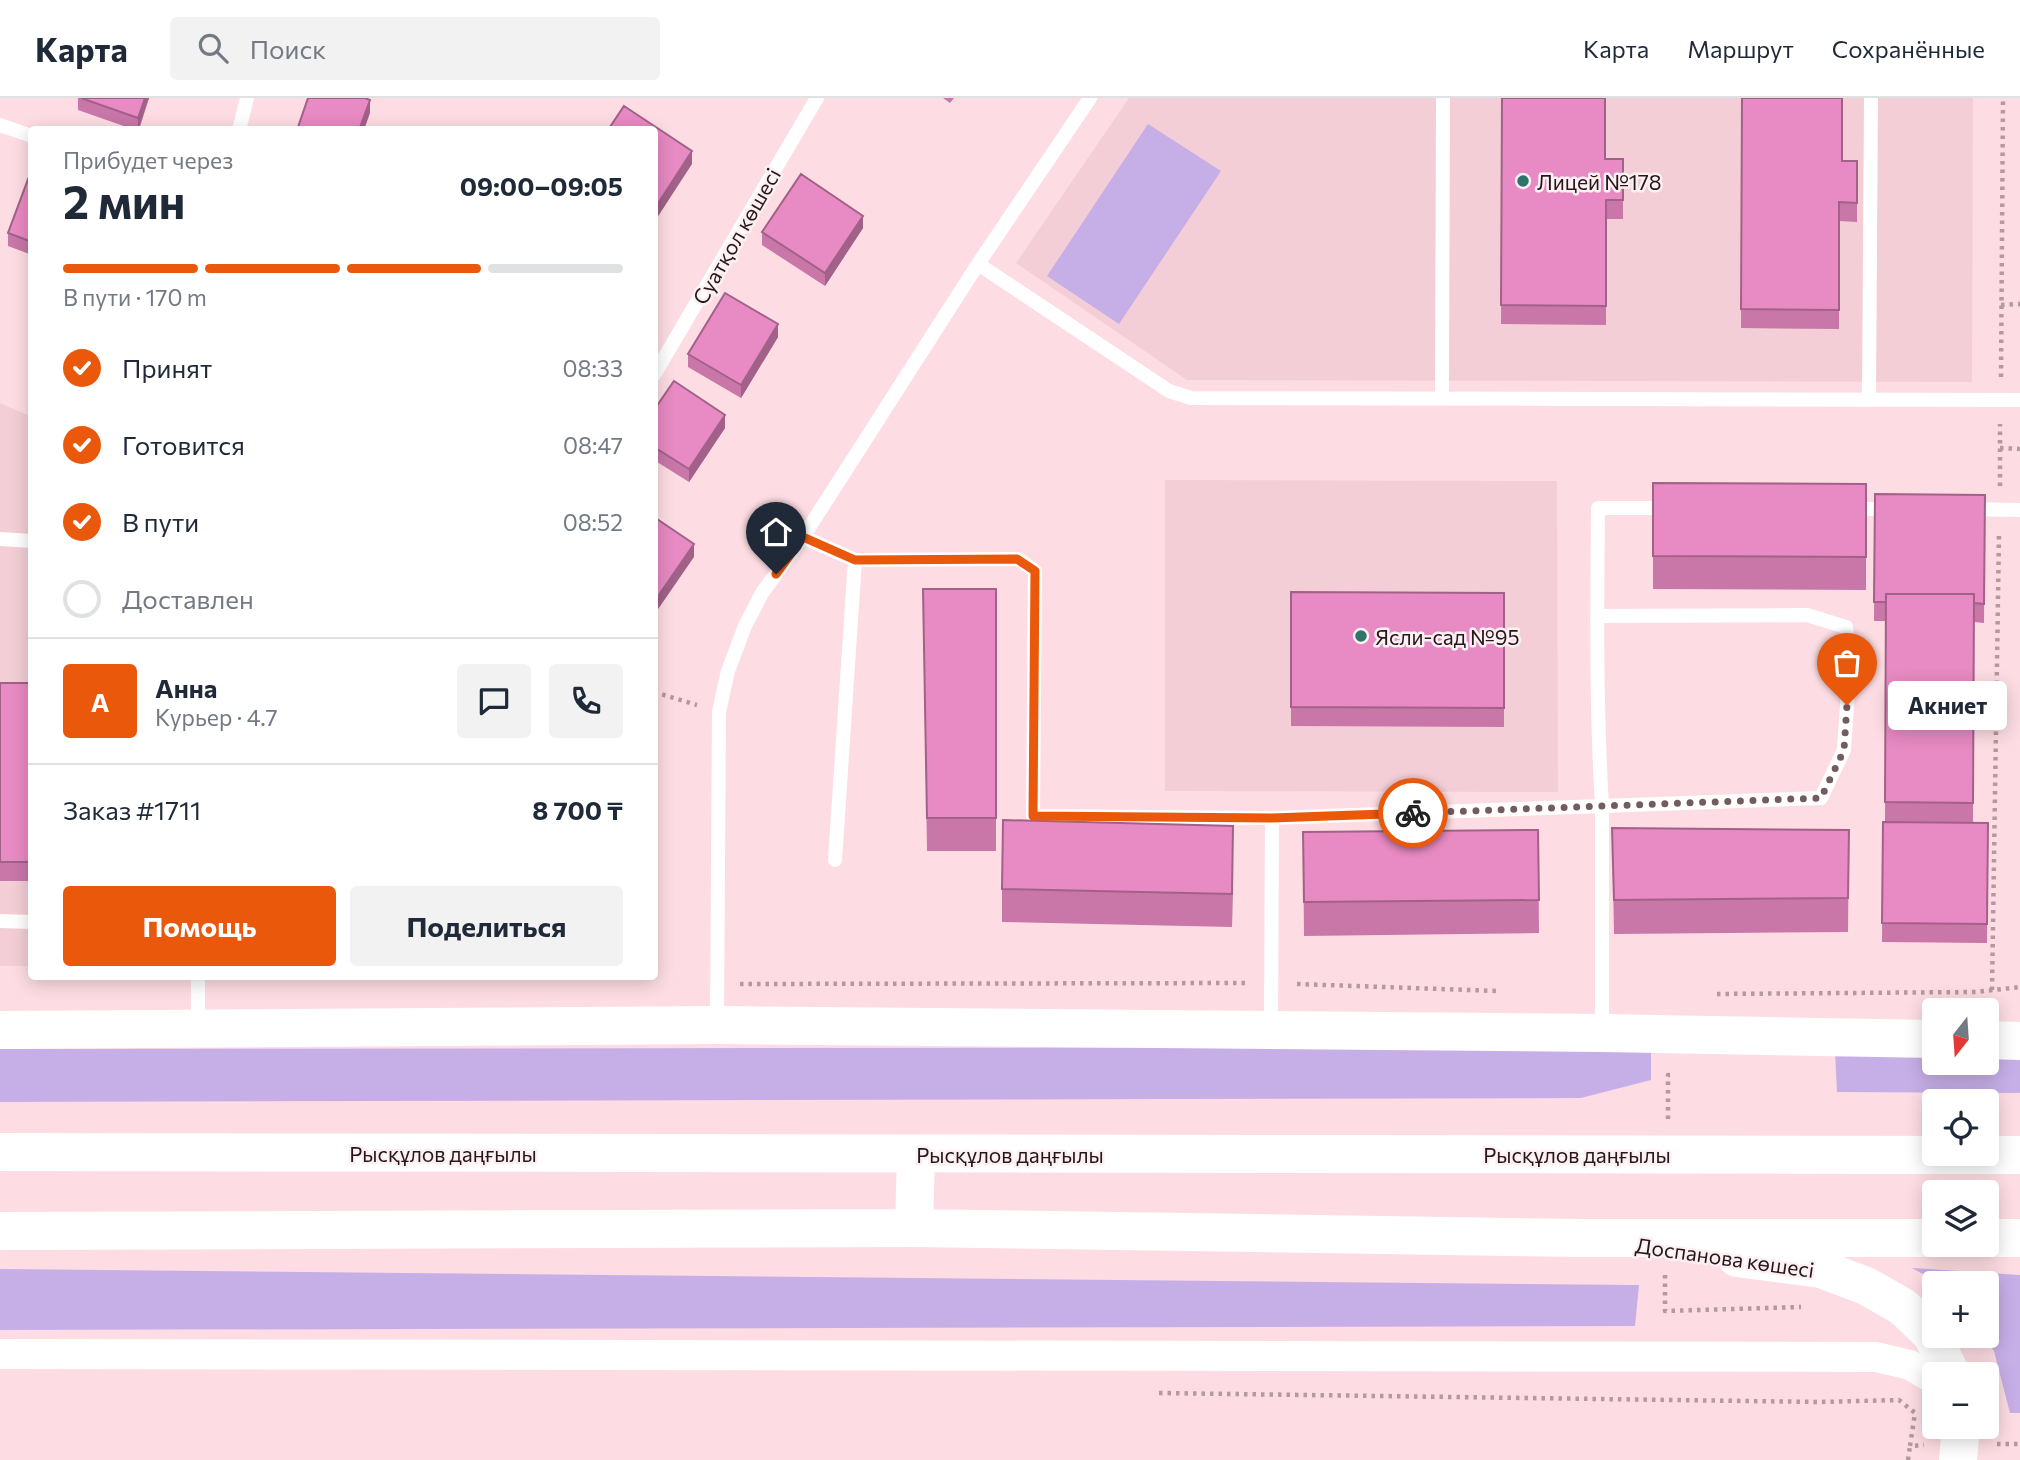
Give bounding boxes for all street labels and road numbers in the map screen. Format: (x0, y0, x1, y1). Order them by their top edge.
street label: Суатқол көшесі (687, 163, 785, 309)
street label: Рысқұлов даңғылы (349, 1141, 537, 1166)
street label: Рысқұлов даңғылы (916, 1142, 1104, 1167)
street label: Рысқұлов даңғылы (1483, 1142, 1671, 1167)
street label: Доспанова көшесі (1634, 1232, 1816, 1282)

